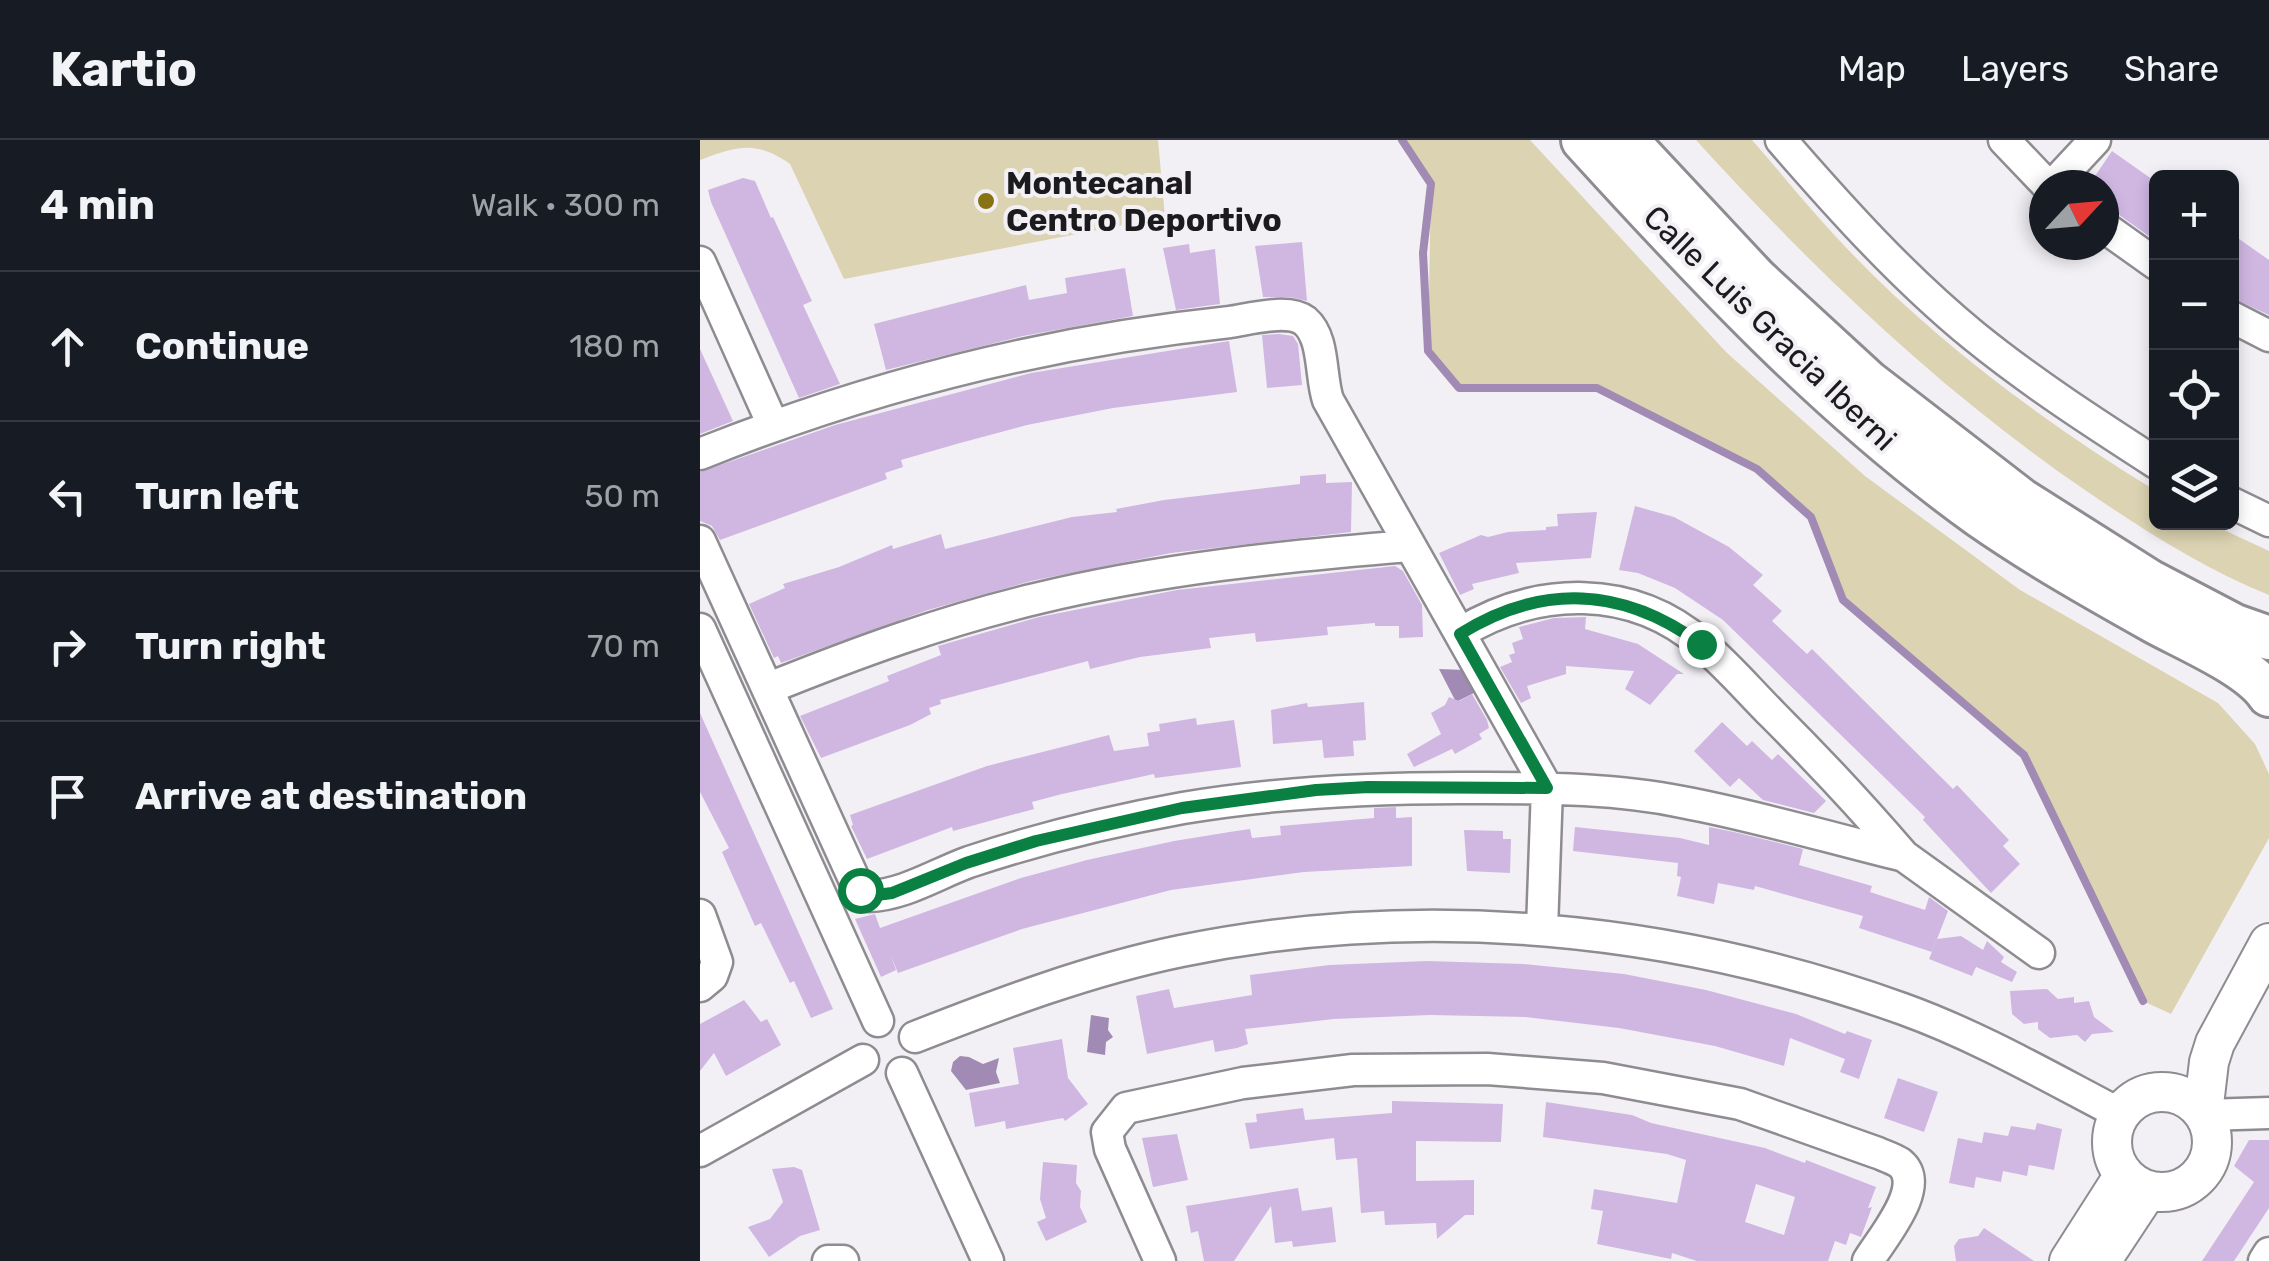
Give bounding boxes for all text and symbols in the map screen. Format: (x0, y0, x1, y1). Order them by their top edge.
text: Kartio (50, 41, 197, 98)
text: Map (1838, 48, 1906, 90)
text: Layers (1961, 48, 2069, 90)
text: Share (2124, 48, 2219, 90)
place label: Montecanal Centro Deportivo (1006, 164, 1282, 239)
north arrow (2029, 170, 2119, 260)
map controls (2149, 170, 2239, 530)
button: + (2149, 170, 2239, 260)
text: 4 min (40, 180, 155, 230)
text: Walk · 300 m (471, 186, 660, 224)
marker: Montecanal Centro Deportivo (975, 190, 997, 212)
street label: Calle Luis Gracia Iberni (1636, 198, 1904, 458)
button: − (2149, 260, 2239, 350)
icon: ahead (40, 319, 95, 374)
text: Continue (135, 323, 309, 369)
text: 180 m (569, 327, 660, 365)
button: locate (2149, 350, 2239, 440)
button: layers (2149, 440, 2239, 530)
icon: left (40, 469, 95, 524)
text: Turn left (135, 473, 299, 519)
text: 50 m (584, 477, 660, 515)
icon: right (40, 619, 95, 674)
route end (1679, 622, 1725, 668)
text: Turn right (135, 623, 326, 669)
text: 70 m (587, 627, 660, 665)
icon: arrive (40, 769, 95, 824)
text: Arrive at destination (135, 773, 527, 819)
route start (838, 868, 884, 914)

